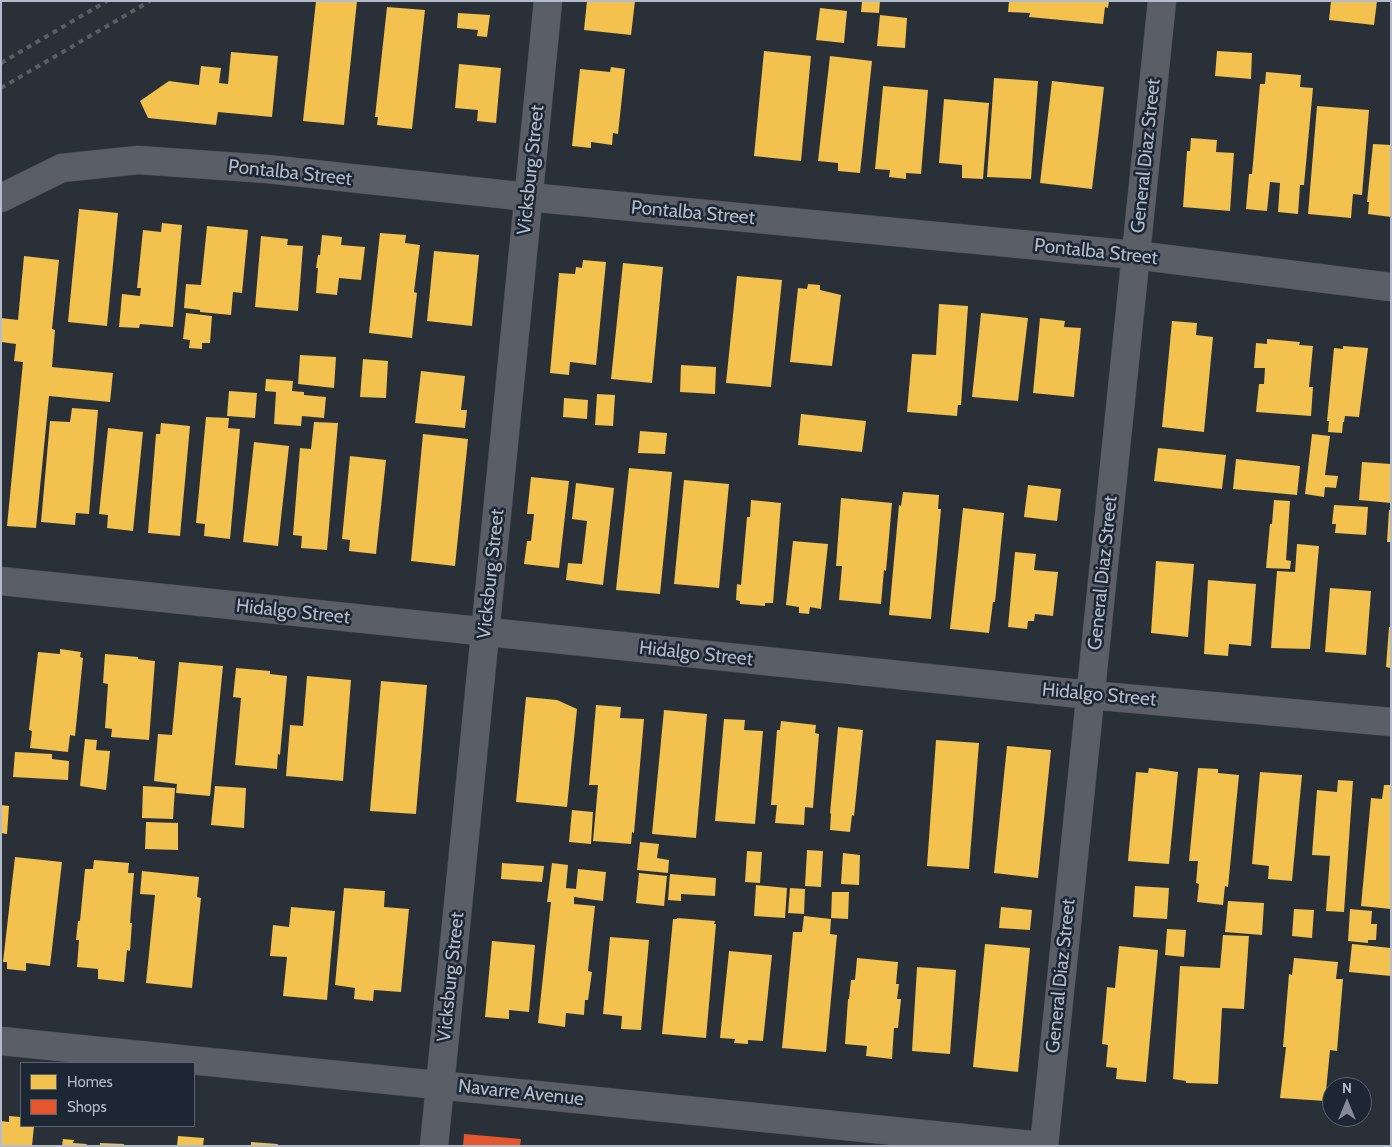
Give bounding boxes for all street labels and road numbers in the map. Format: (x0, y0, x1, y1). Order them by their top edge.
street label: General Diaz Street (1127, 78, 1165, 234)
street label: Vicksburg Street (513, 104, 549, 236)
street label: Pontalba Street (227, 155, 353, 191)
street label: Pontalba Street (630, 196, 756, 230)
street label: Pontalba Street (1033, 234, 1159, 270)
street label: General Diaz Street (1084, 495, 1122, 651)
street label: Vicksburg Street (473, 508, 509, 640)
street label: Hidalgo Street (235, 595, 351, 629)
street label: Hidalgo Street (638, 637, 754, 671)
street label: Hidalgo Street (1041, 679, 1157, 711)
street label: General Diaz Street (1042, 898, 1080, 1054)
street label: Vicksburg Street (433, 911, 469, 1043)
street label: Navarre Avenue (457, 1075, 585, 1111)

